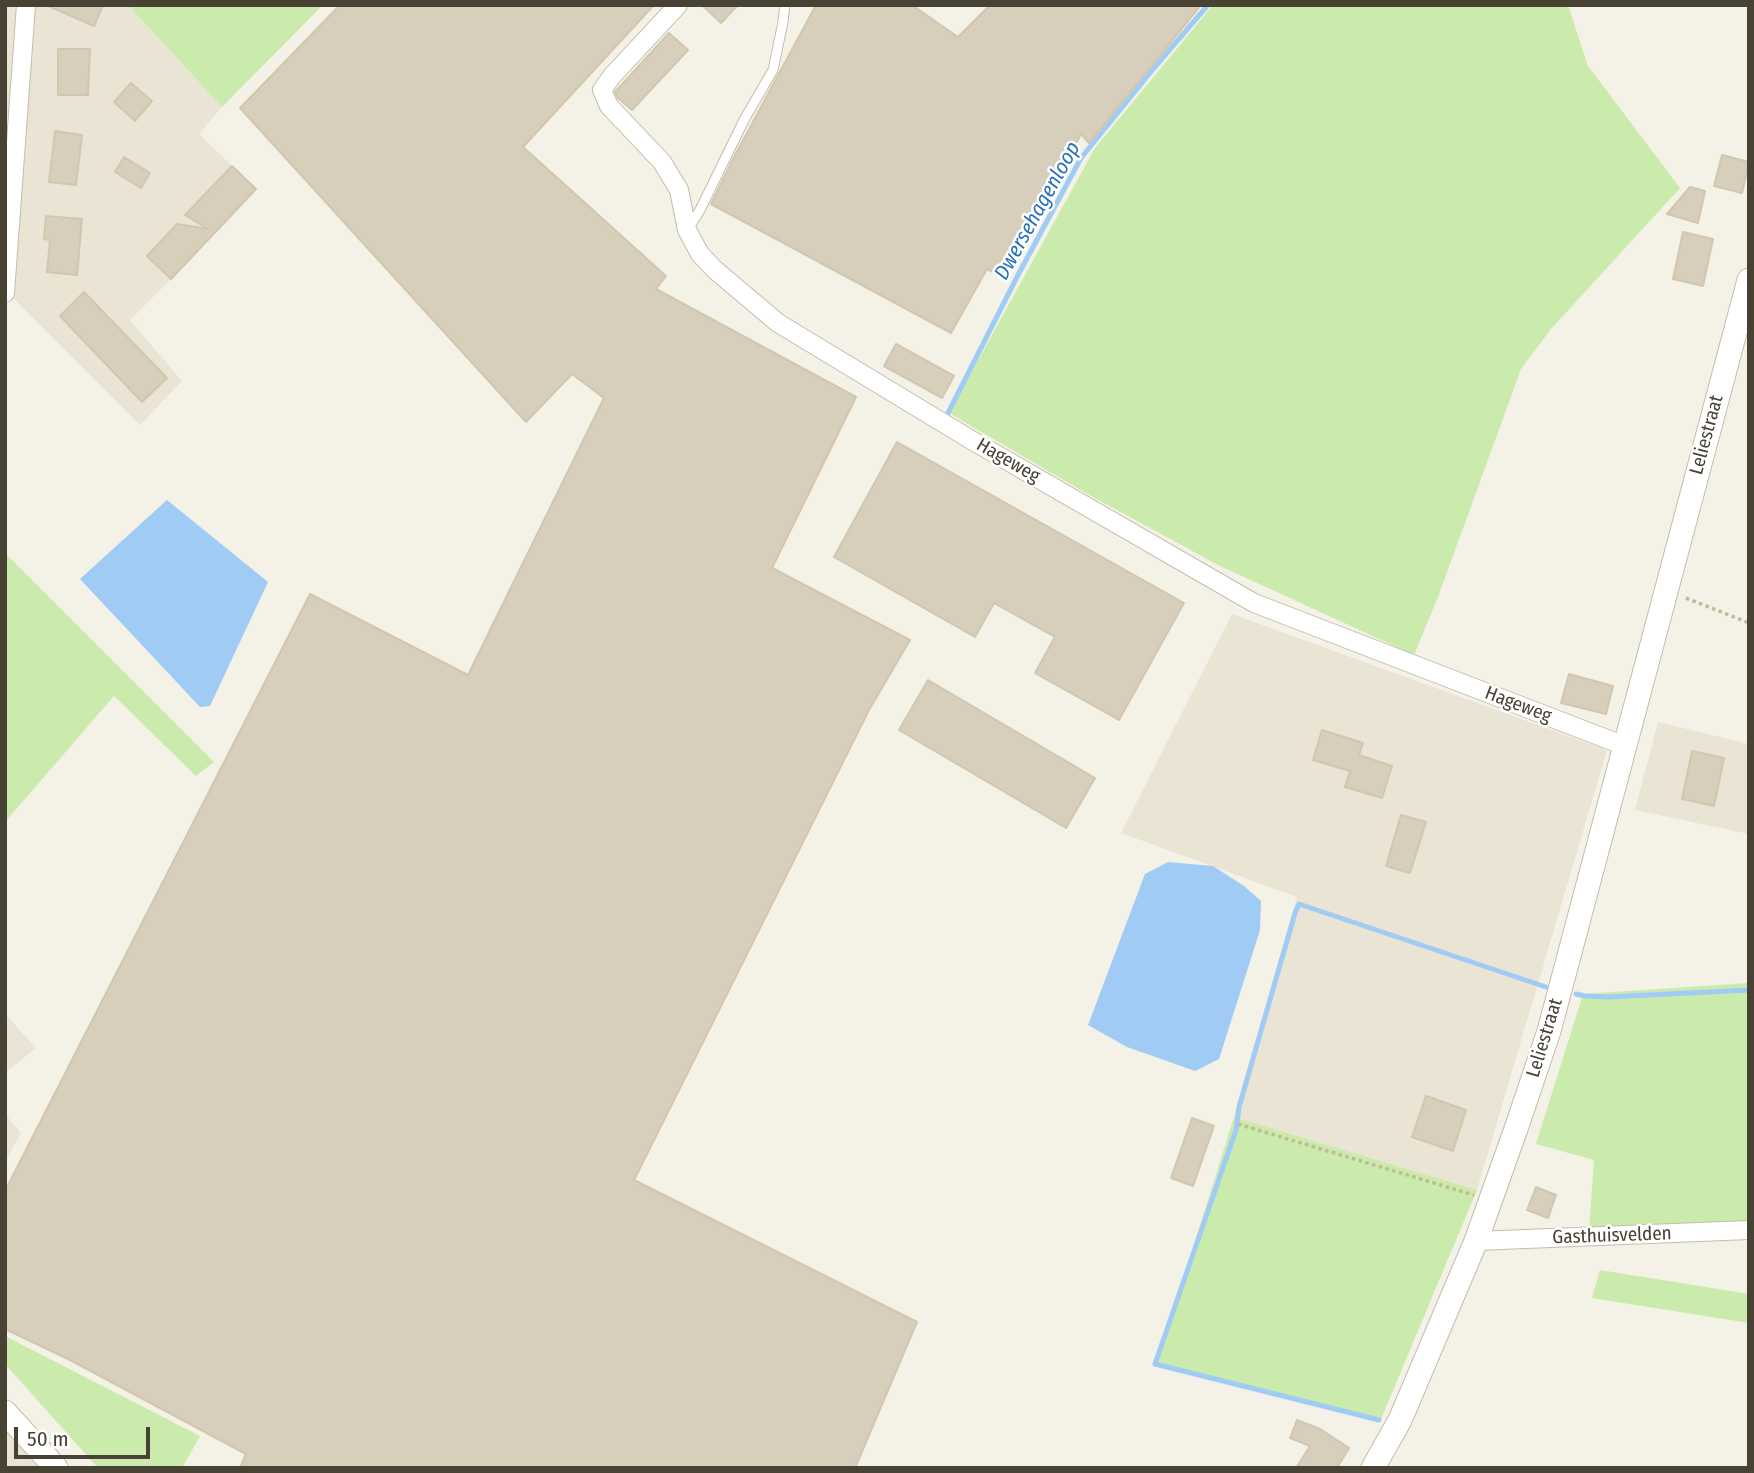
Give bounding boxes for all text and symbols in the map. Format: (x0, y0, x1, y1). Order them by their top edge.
water label: Dwersehagenloop (990, 138, 1086, 284)
street label: Leliestraat (1685, 393, 1729, 477)
street label: Hageweg (972, 434, 1044, 488)
street label: Hageweg (1482, 682, 1554, 728)
street label: Leliestraat (1522, 996, 1568, 1080)
street label: Gasthuisvelden (1552, 1223, 1672, 1249)
scale bar (18, 1414, 154, 1458)
text: 50 m (27, 1426, 69, 1452)

